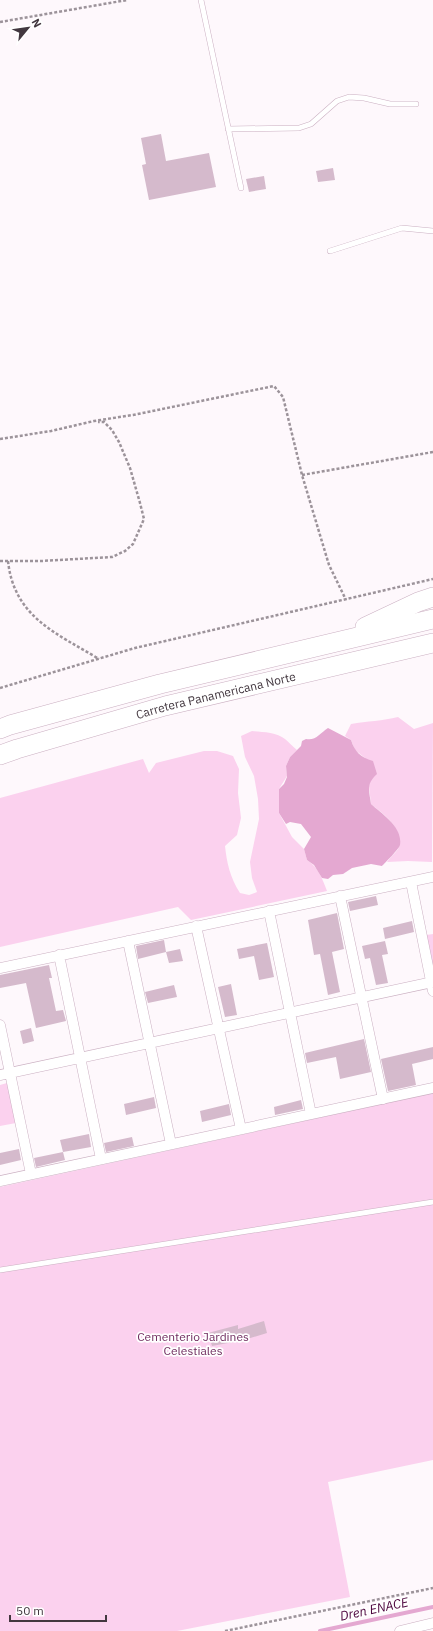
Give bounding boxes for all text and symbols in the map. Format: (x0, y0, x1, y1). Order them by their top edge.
north arrow (8, 8, 48, 48)
text: N (29, 16, 45, 30)
street label: Carretera Panamericana Norte (134, 668, 297, 722)
park label: Cementerio Jardines Celestiales (137, 1329, 249, 1358)
water label: Dren ENACE (338, 1593, 410, 1625)
scale bar (10, 1597, 106, 1623)
text: 50 m (16, 1603, 44, 1618)

